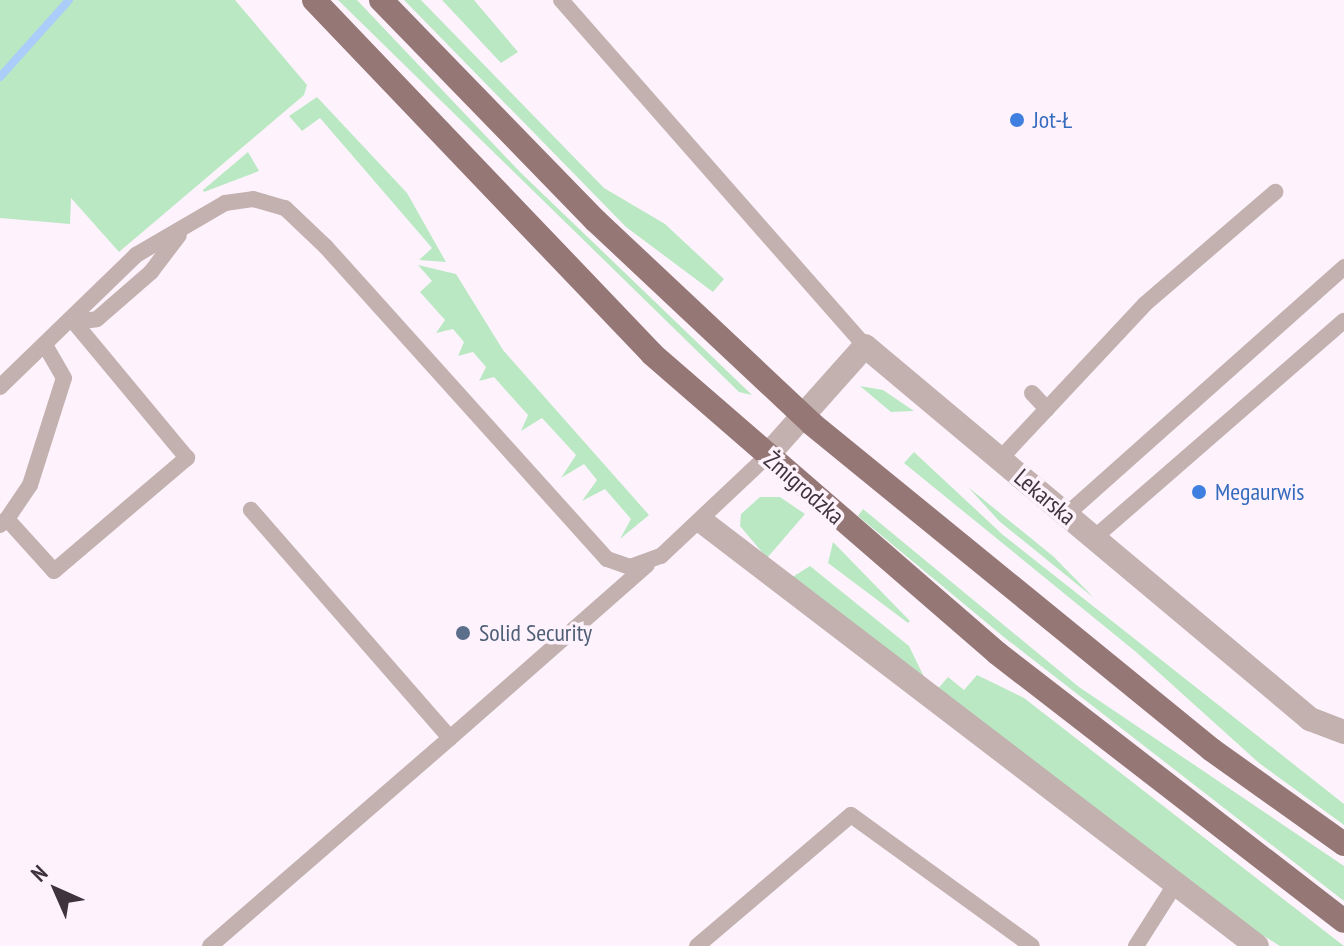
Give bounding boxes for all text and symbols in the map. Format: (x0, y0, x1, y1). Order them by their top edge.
place label: Jot-Ł (1033, 106, 1072, 134)
marker: Jot-Ł (1008, 111, 1026, 129)
street label: Żmigrodzka (758, 446, 850, 530)
street label: Lekarska (1008, 463, 1082, 531)
place label: Megaurwis (1215, 478, 1304, 506)
marker: Megaurwis (1190, 483, 1208, 501)
place label: Solid Security (479, 619, 592, 647)
marker: Solid Security (454, 624, 472, 642)
north arrow (16, 850, 96, 930)
text: N (25, 859, 53, 887)

